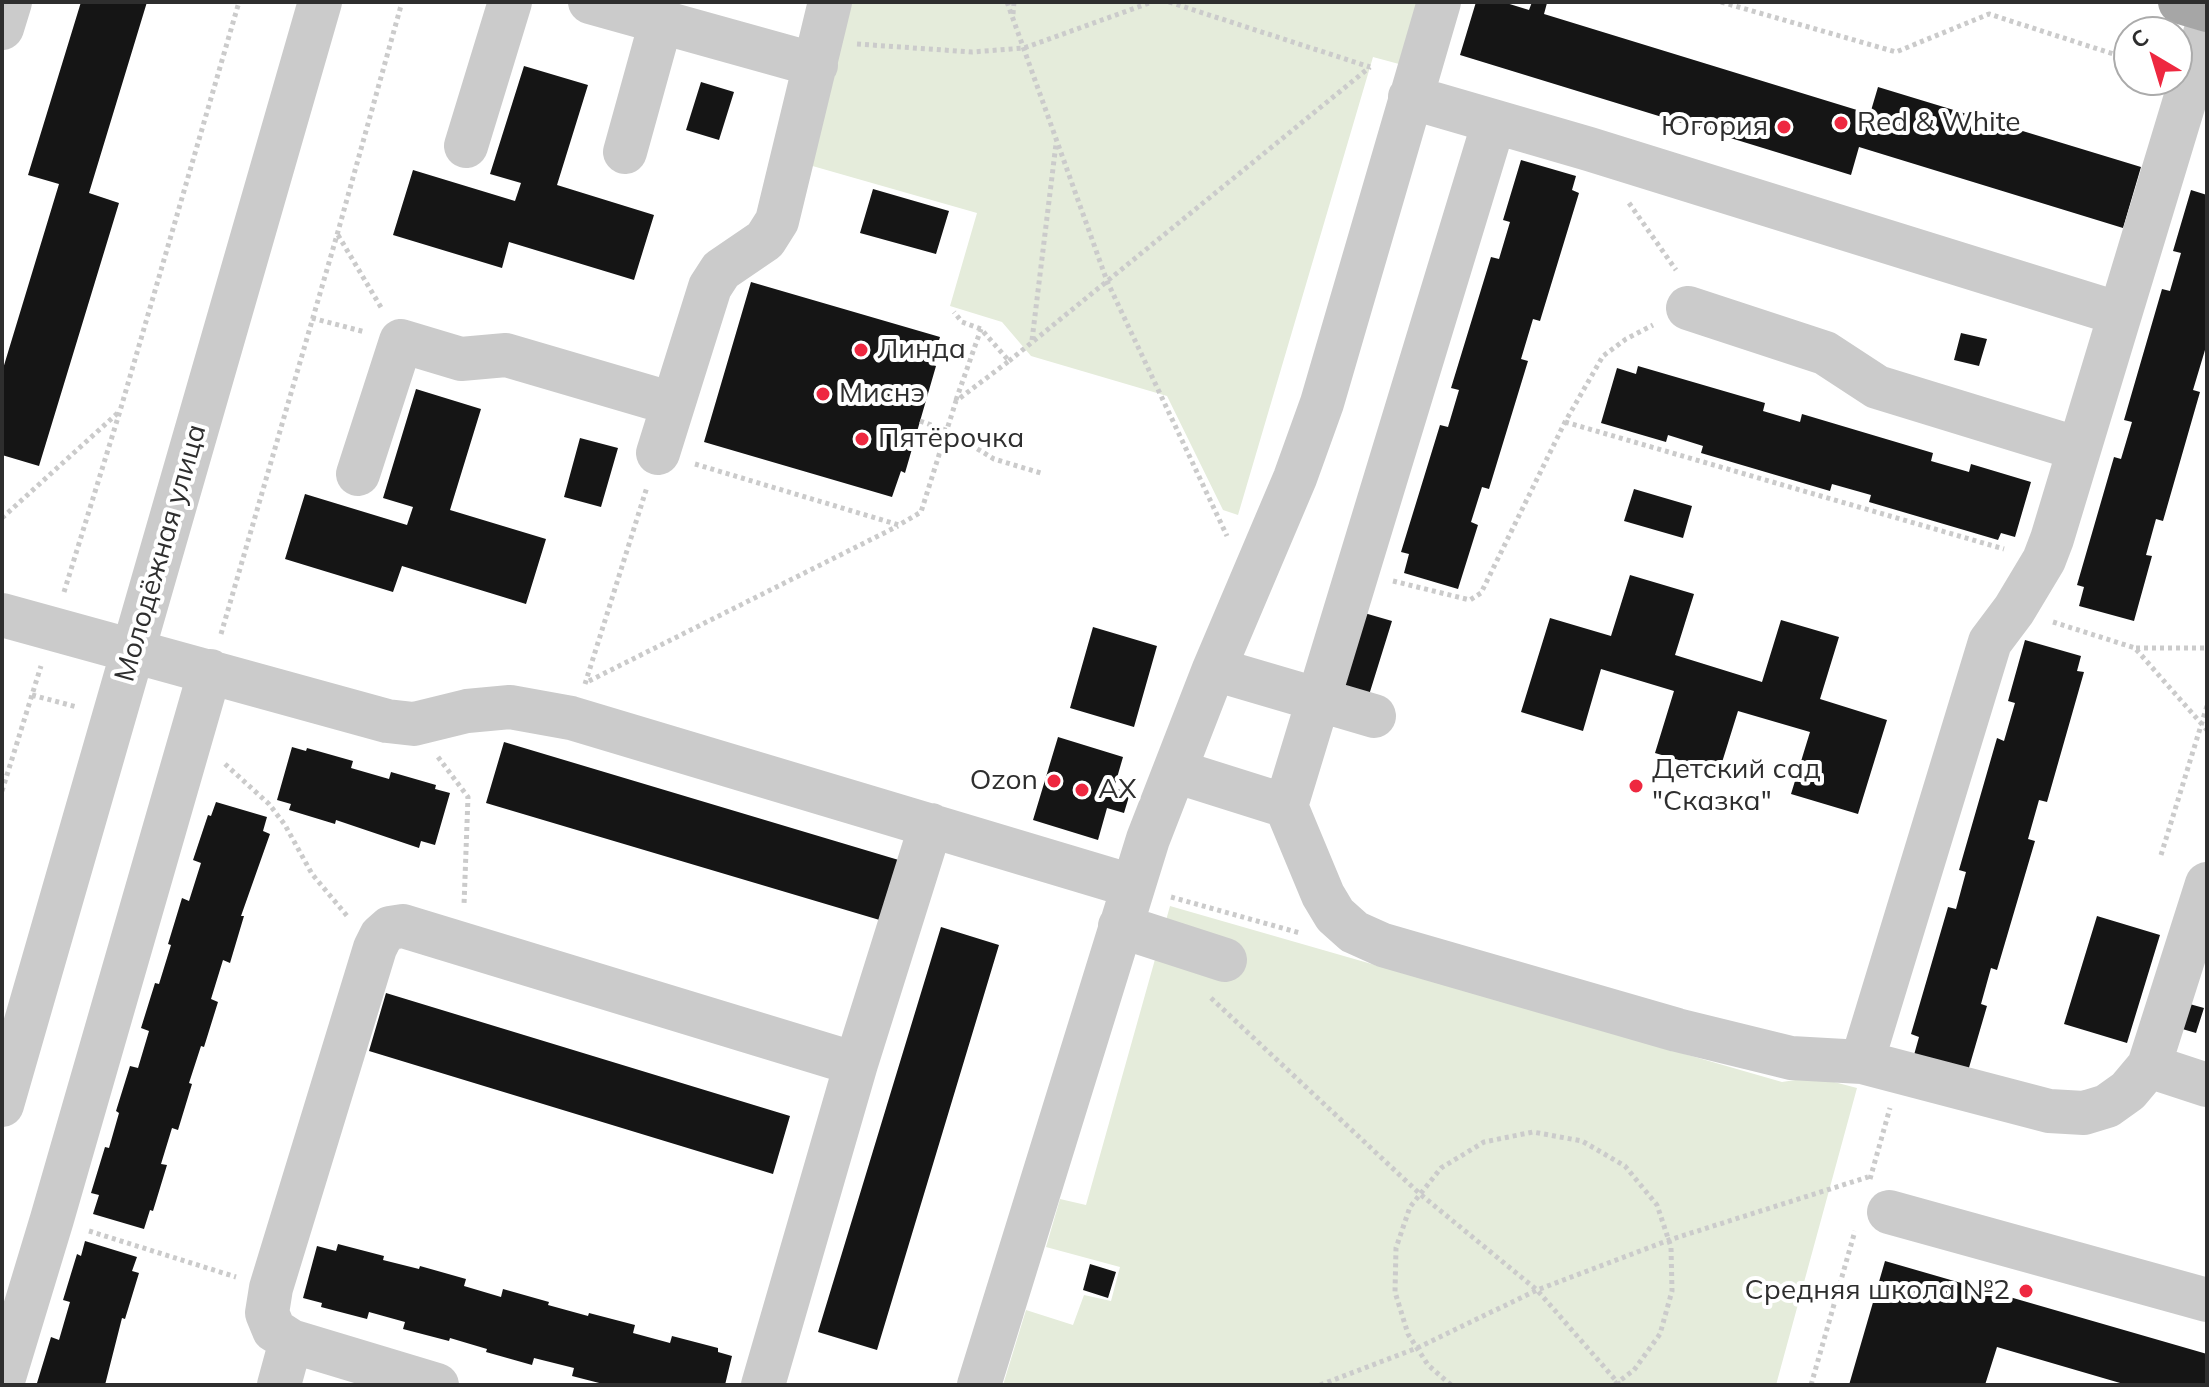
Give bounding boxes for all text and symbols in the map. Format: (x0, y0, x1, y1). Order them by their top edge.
north arrow (2113, 16, 2193, 96)
text: С (2125, 23, 2154, 54)
place label: Red & White (1857, 106, 2021, 140)
place label: Югория (1661, 110, 1768, 144)
marker: Red & White (1832, 114, 1850, 132)
marker: Югория (1775, 118, 1793, 136)
place label: Линда (877, 333, 966, 367)
marker: Линда (852, 341, 870, 359)
place label: Миснэ (839, 377, 925, 411)
marker: Миснэ (814, 385, 832, 403)
street label: Молодёжная улица (108, 421, 214, 685)
place label: Пятёрочка (878, 422, 1024, 456)
marker: Пятёрочка (853, 430, 871, 448)
place label: Детский сад "Сказка" (1652, 753, 1821, 819)
place label: Ozon (970, 764, 1038, 798)
marker: Ozon (1045, 772, 1063, 790)
place label: АХ (1098, 773, 1136, 807)
marker: Детский сад "Сказка" (1627, 777, 1645, 795)
marker: АХ (1073, 781, 1091, 799)
place label: Средняя школа №2 (1744, 1274, 2010, 1308)
marker: Средняя школа №2 (2017, 1282, 2035, 1300)

